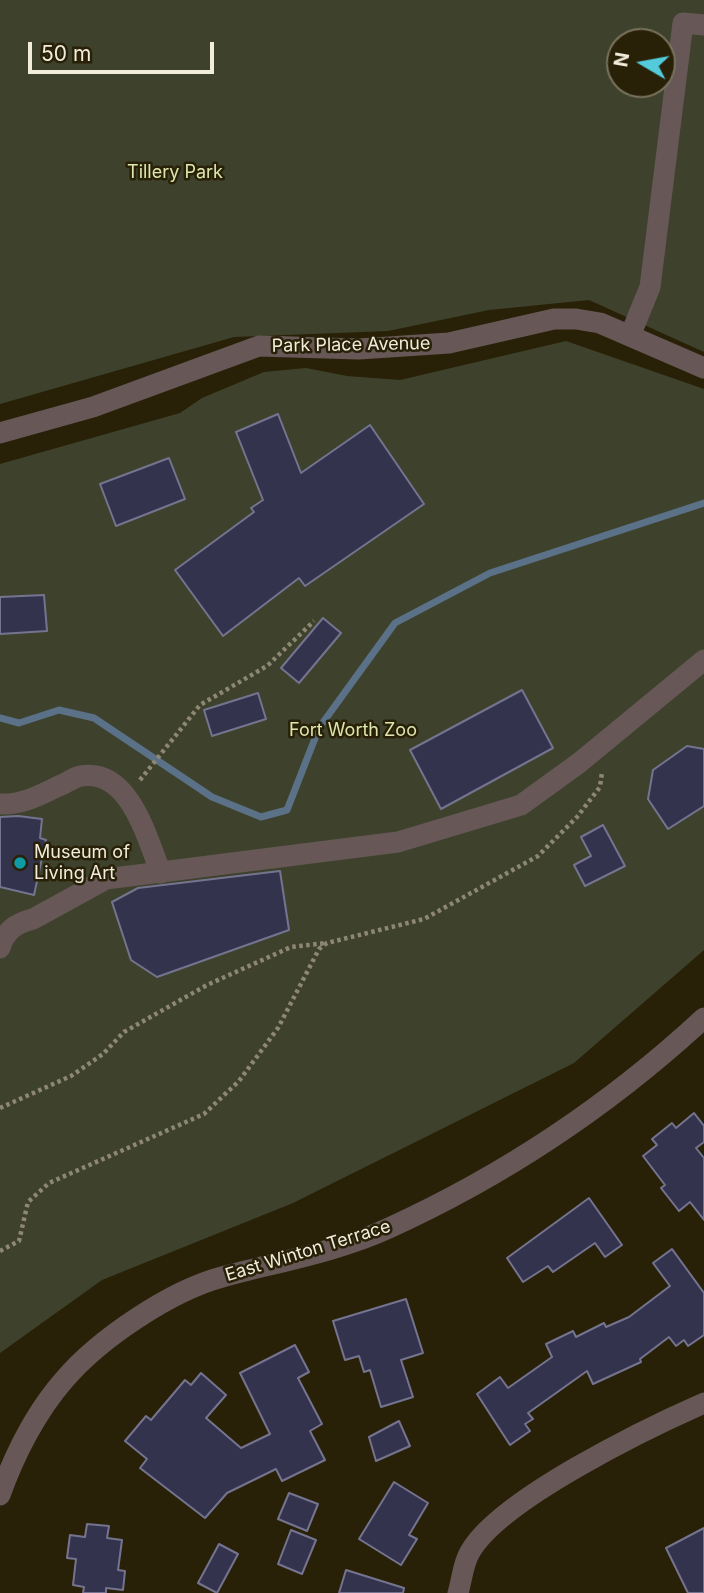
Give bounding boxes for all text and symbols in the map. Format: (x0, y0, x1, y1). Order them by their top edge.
scale bar (32, 28, 217, 72)
north arrow (606, 28, 676, 98)
text: 50 m (41, 41, 91, 66)
text: N (609, 50, 634, 69)
park label: Tillery Park (127, 162, 223, 184)
street label: Park Place Avenue (272, 333, 430, 357)
park label: Fort Worth Zoo (289, 720, 417, 742)
place label: Museum of Living Art (34, 842, 130, 884)
marker: Museum of Living Art (12, 855, 28, 871)
street label: East Winton Terrace (223, 1216, 393, 1286)

